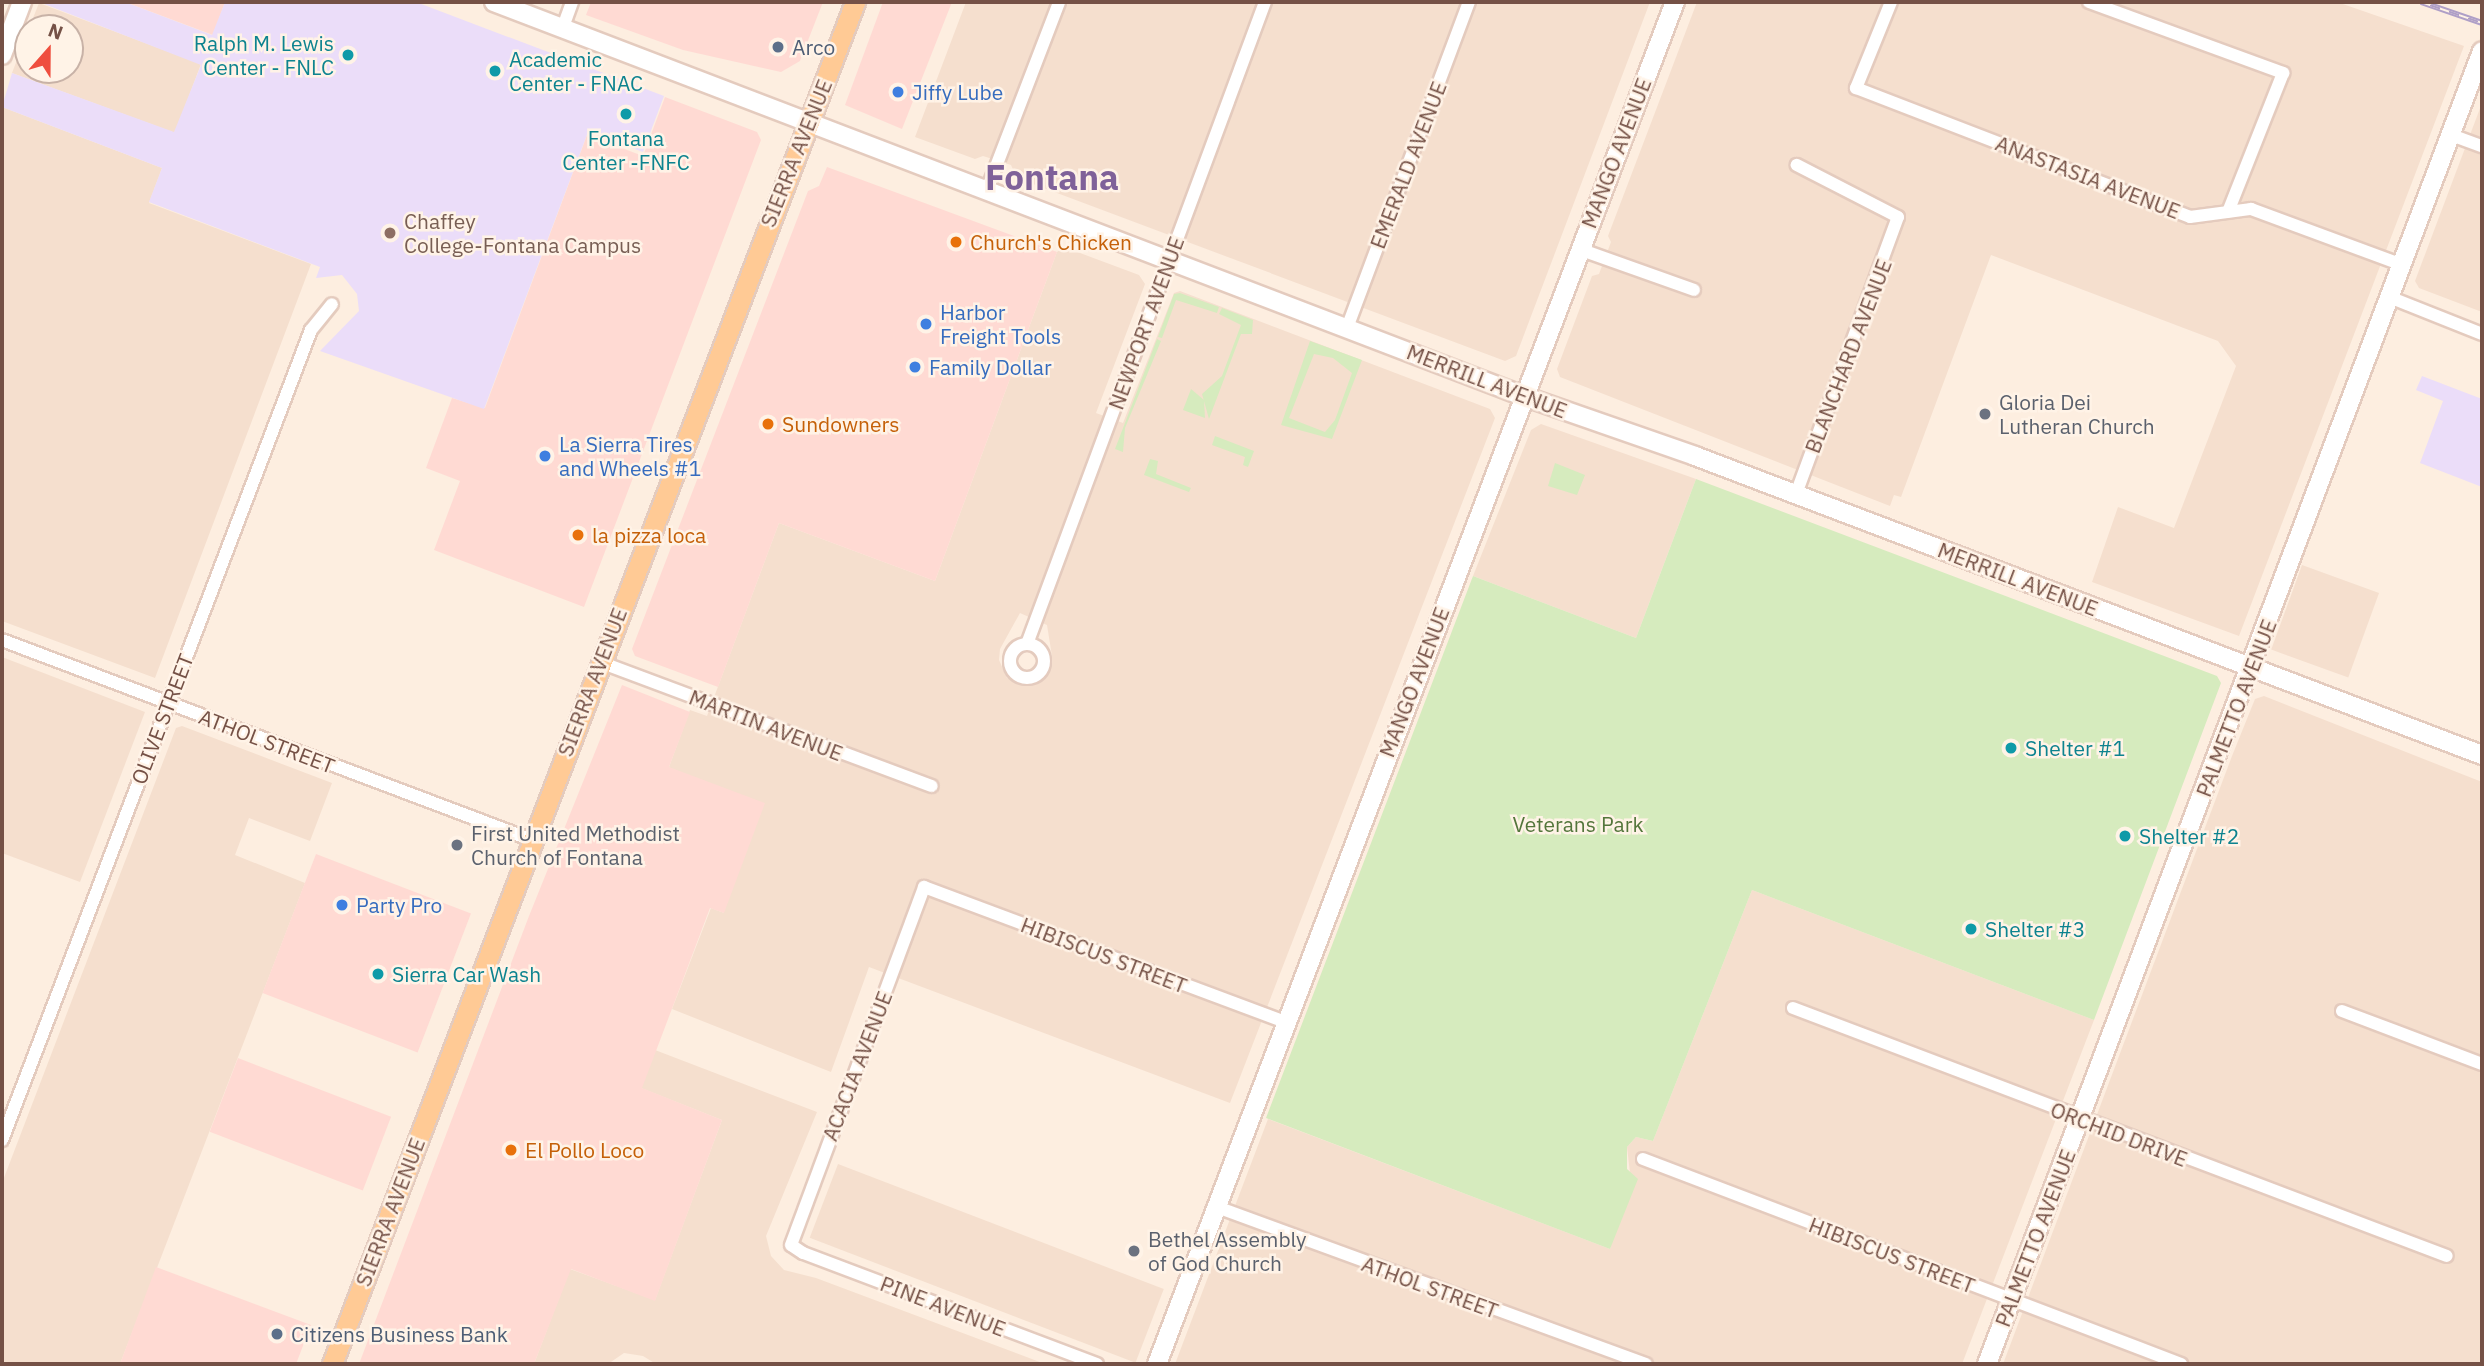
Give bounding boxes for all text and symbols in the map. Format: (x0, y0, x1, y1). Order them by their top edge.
north arrow (14, 14, 84, 84)
text: N (45, 18, 67, 45)
place label: Ralph M. Lewis Center - FNLC (194, 30, 334, 80)
place label: Arco (792, 34, 835, 60)
marker: Arco (770, 39, 786, 55)
place label: Academic Center - FNAC (509, 46, 643, 96)
marker: Ralph M. Lewis Center - FNLC (340, 47, 356, 63)
marker: Academic Center - FNAC (487, 63, 503, 79)
street label: MANGO AVENUE (1576, 74, 1656, 232)
street label: SIERRA AVENUE (755, 75, 837, 231)
street label: EMERALD AVENUE (1365, 78, 1451, 252)
place label: Jiffy Lube (912, 79, 1003, 105)
marker: Jiffy Lube (890, 84, 906, 100)
marker: Fontana Center -FNFC (618, 106, 634, 122)
place label: Fontana Center -FNFC (562, 125, 690, 175)
street label: ANASTASIA AVENUE (1992, 130, 2184, 224)
district label: Fontana (985, 156, 1119, 198)
place label: Chaffey College-Fontana Campus (404, 208, 641, 258)
marker: Chaffey College-Fontana Campus (382, 225, 398, 241)
place label: Church's Chicken (970, 229, 1132, 255)
street label: NEWPORT AVENUE (1103, 233, 1189, 413)
marker: Church's Chicken (948, 234, 964, 250)
street label: BLANCHARD AVENUE (1799, 255, 1897, 457)
place label: Harbor Freight Tools (940, 299, 1061, 349)
marker: Harbor Freight Tools (918, 316, 934, 332)
street label: MERRILL AVENUE (1403, 339, 1571, 423)
place label: Family Dollar (929, 354, 1052, 380)
marker: Family Dollar (907, 359, 923, 375)
place label: Gloria Dei Lutheran Church (1999, 389, 2155, 439)
marker: Gloria Dei Lutheran Church (1977, 406, 1993, 422)
place label: Sundowners (782, 411, 899, 437)
marker: Sundowners (760, 416, 776, 432)
place label: La Sierra Tires and Wheels #1 (559, 431, 701, 481)
marker: La Sierra Tires and Wheels #1 (537, 448, 553, 464)
place label: la pizza loca (592, 522, 706, 548)
marker: la pizza loca (570, 527, 586, 543)
street label: MERRILL AVENUE (1934, 537, 2102, 621)
street label: MANGO AVENUE (1374, 603, 1454, 761)
street label: SIERRA AVENUE (552, 604, 632, 760)
street label: PALMETTO AVENUE (2191, 616, 2281, 800)
street label: OLIVE STREET (126, 650, 198, 788)
street label: MARTIN AVENUE (686, 684, 846, 766)
street label: ATHOL STREET (196, 704, 338, 778)
place label: Shelter #1 (2025, 735, 2125, 761)
marker: Shelter #1 (2003, 740, 2019, 756)
park label: Veterans Park (1513, 811, 1643, 837)
place label: First United Methodist Church of Fontana (471, 820, 680, 870)
place label: Shelter #2 (2139, 823, 2239, 849)
marker: Shelter #2 (2117, 828, 2133, 844)
marker: First United Methodist Church of Fontana (449, 837, 465, 853)
place label: Party Pro (356, 892, 442, 918)
marker: Party Pro (334, 897, 350, 913)
street label: HIBISCUS STREET (1017, 912, 1191, 998)
place label: Shelter #3 (1985, 916, 2085, 942)
marker: Shelter #3 (1963, 921, 1979, 937)
place label: Sierra Car Wash (392, 961, 541, 987)
marker: Sierra Car Wash (370, 966, 386, 982)
street label: ACACIA AVENUE (817, 988, 897, 1144)
street label: ORCHID DRIVE (2047, 1096, 2191, 1172)
street label: SIERRA AVENUE (350, 1134, 430, 1290)
place label: El Pollo Loco (525, 1137, 644, 1163)
marker: El Pollo Loco (503, 1142, 519, 1158)
street label: PALMETTO AVENUE (1990, 1146, 2080, 1330)
street label: HIBISCUS STREET (1805, 1212, 1979, 1298)
place label: Bethel Assembly of God Church (1148, 1226, 1307, 1276)
marker: Bethel Assembly of God Church (1126, 1243, 1142, 1259)
street label: ATHOL STREET (1358, 1251, 1502, 1323)
street label: PINE AVENUE (877, 1271, 1009, 1341)
place label: Citizens Business Bank (291, 1321, 508, 1347)
marker: Citizens Business Bank (269, 1326, 285, 1342)

